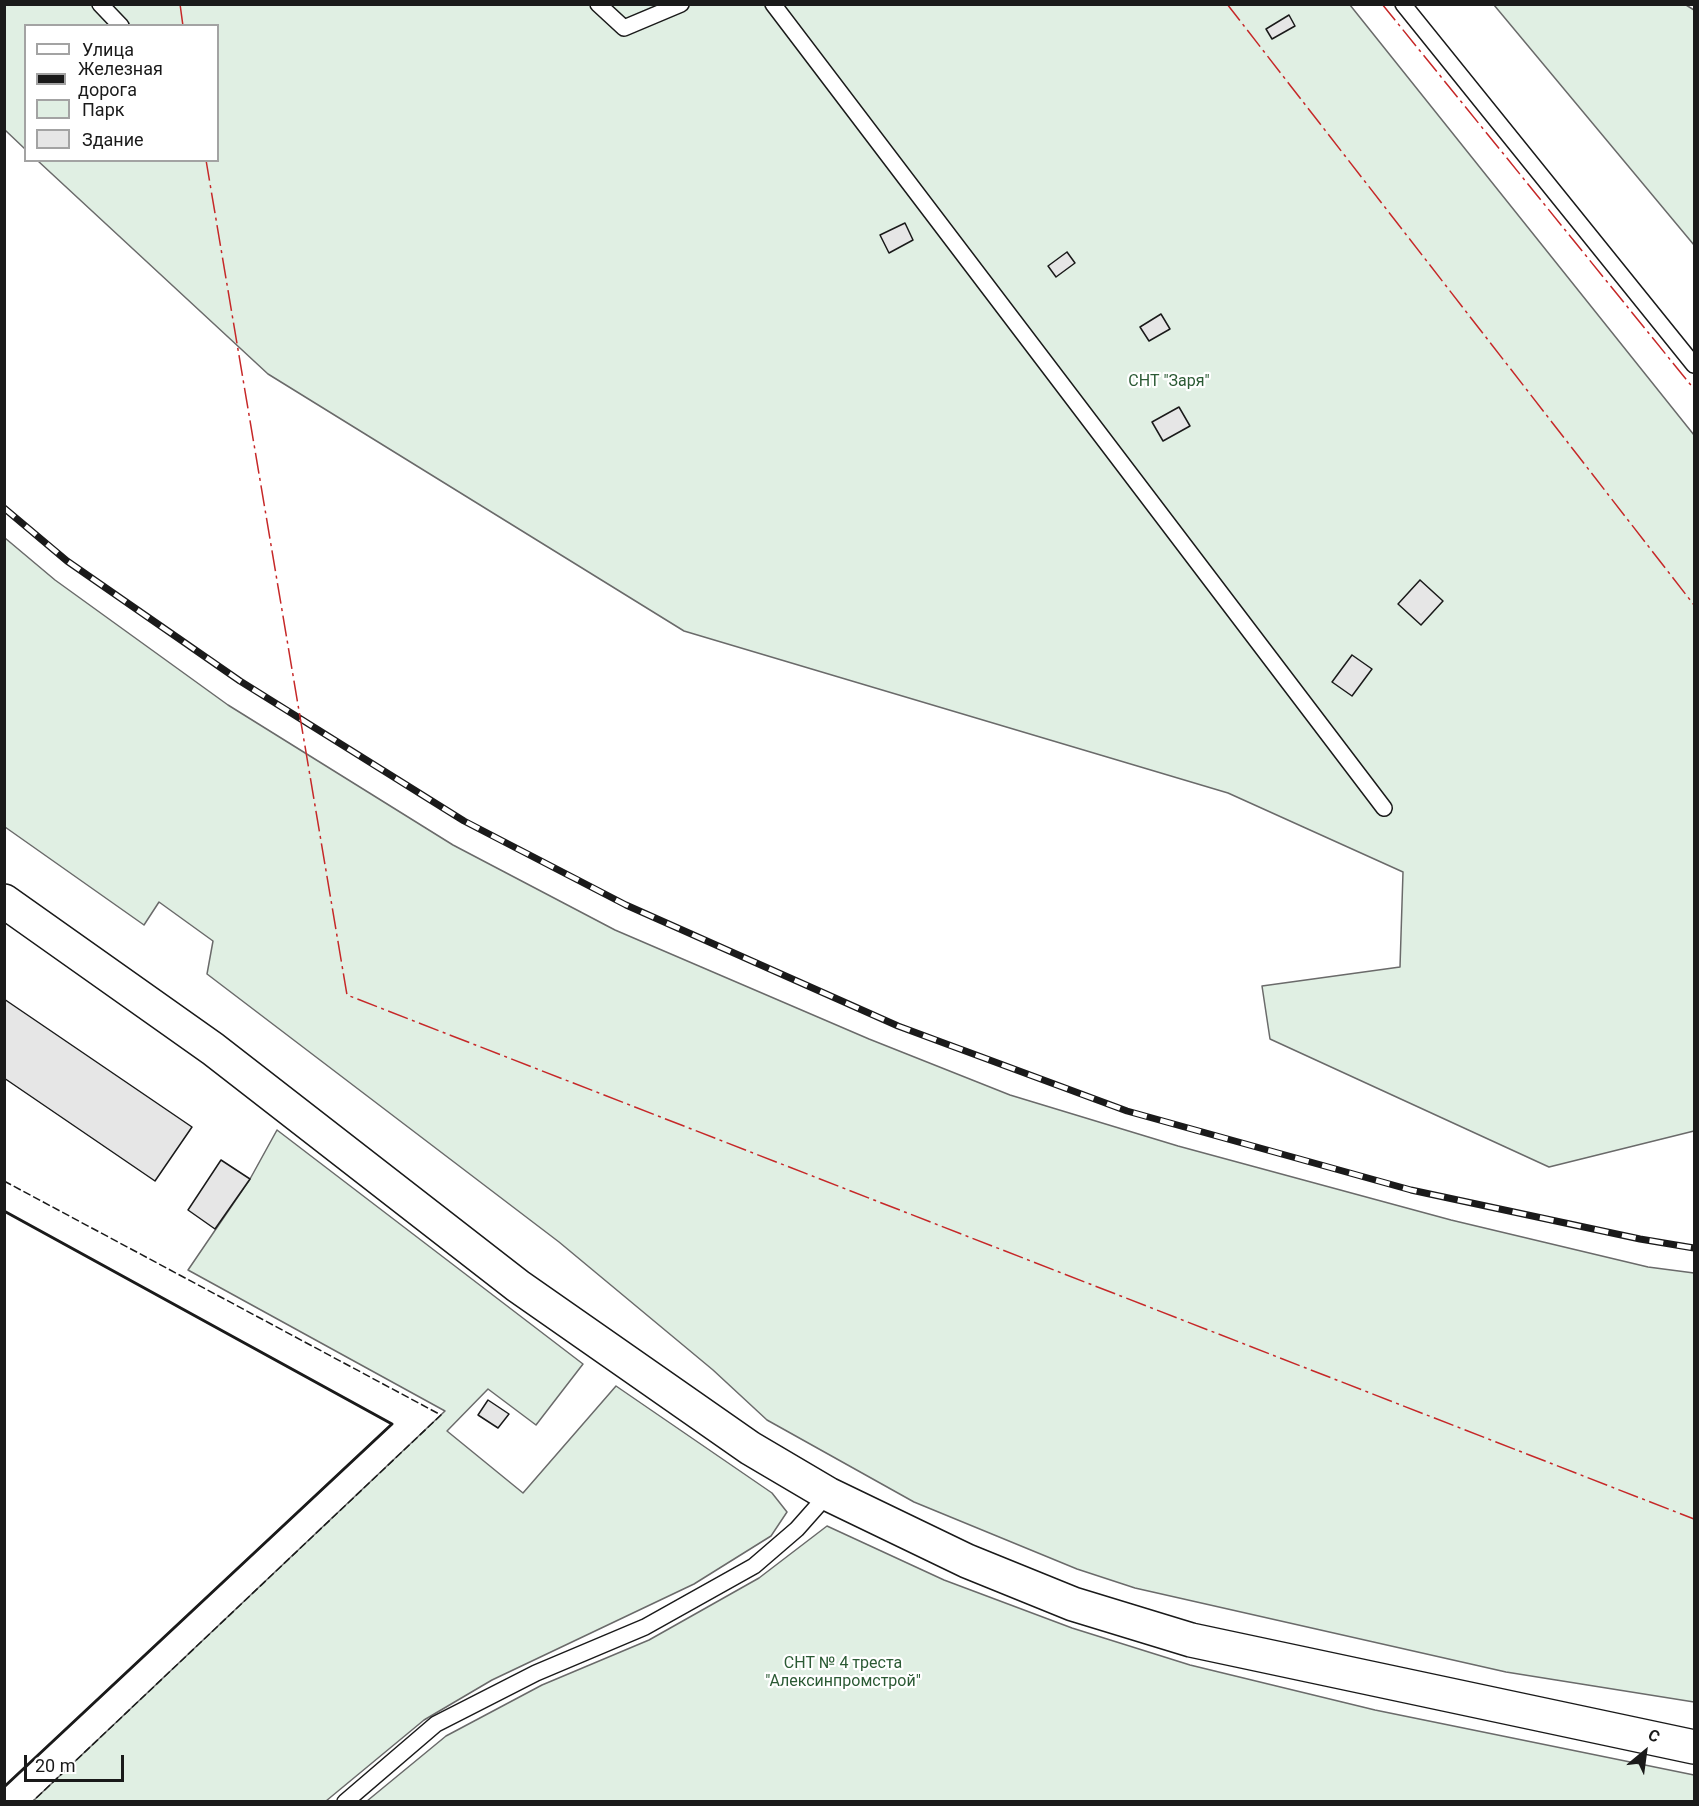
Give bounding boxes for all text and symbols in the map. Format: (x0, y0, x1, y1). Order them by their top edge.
legend (24, 24, 219, 162)
text: Улица (82, 39, 134, 60)
text: Железная дорога (78, 58, 163, 100)
text: Парк (82, 99, 124, 120)
text: Здание (82, 129, 144, 150)
park label: СНТ "Заря" (1128, 372, 1210, 392)
park label: СНТ № 4 треста "Алексинпромстрой" (765, 1654, 921, 1692)
north arrow (1615, 1722, 1675, 1782)
text: С (1645, 1725, 1663, 1747)
scale bar (27, 1743, 128, 1781)
text: 20 m (35, 1755, 75, 1776)

